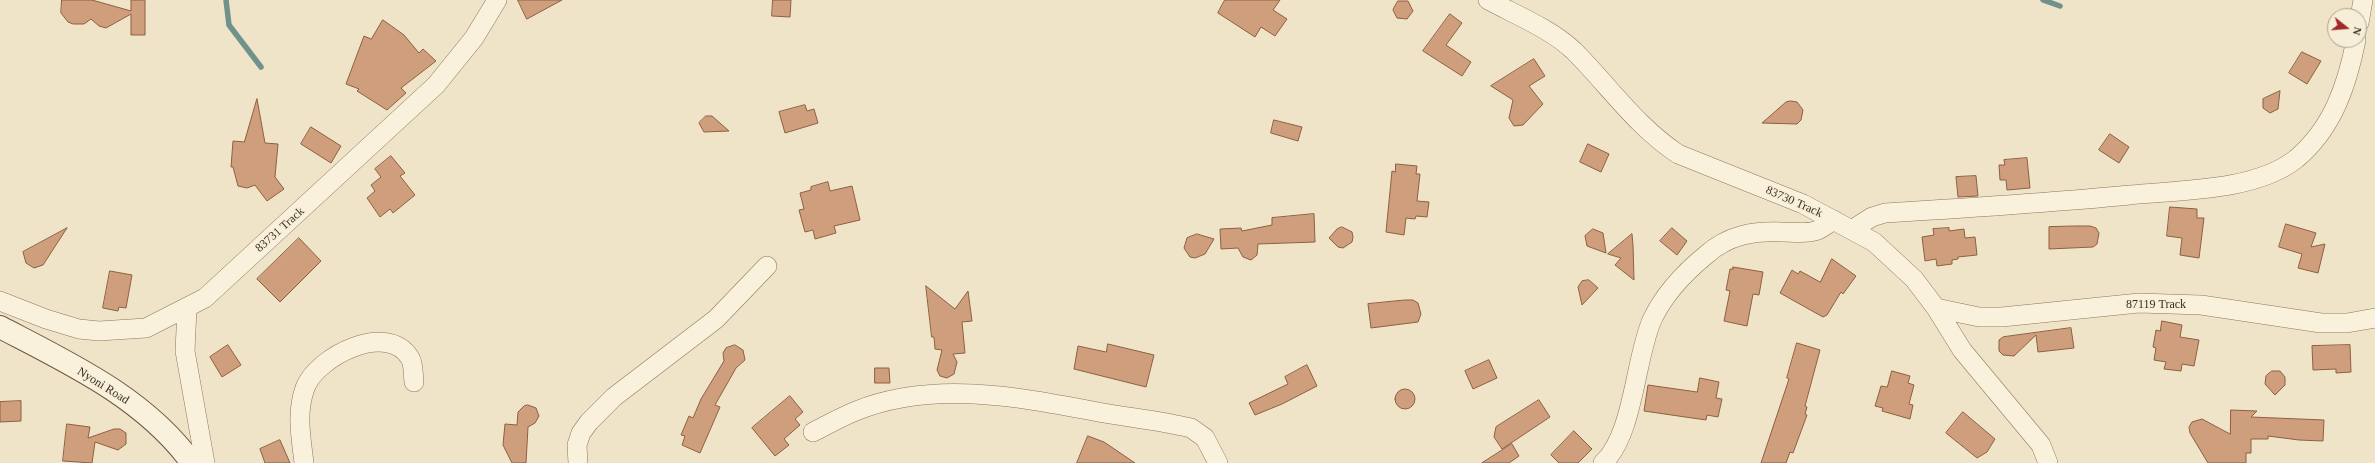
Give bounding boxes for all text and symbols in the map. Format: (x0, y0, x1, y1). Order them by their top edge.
north arrow (2327, 8, 2367, 48)
text: N (2351, 26, 2364, 37)
street label: 83730 Track (1763, 183, 1825, 221)
street label: 83731 Track (253, 204, 307, 256)
street label: 87119 Track (2126, 298, 2186, 312)
street label: Nyoni Road (74, 364, 132, 408)

